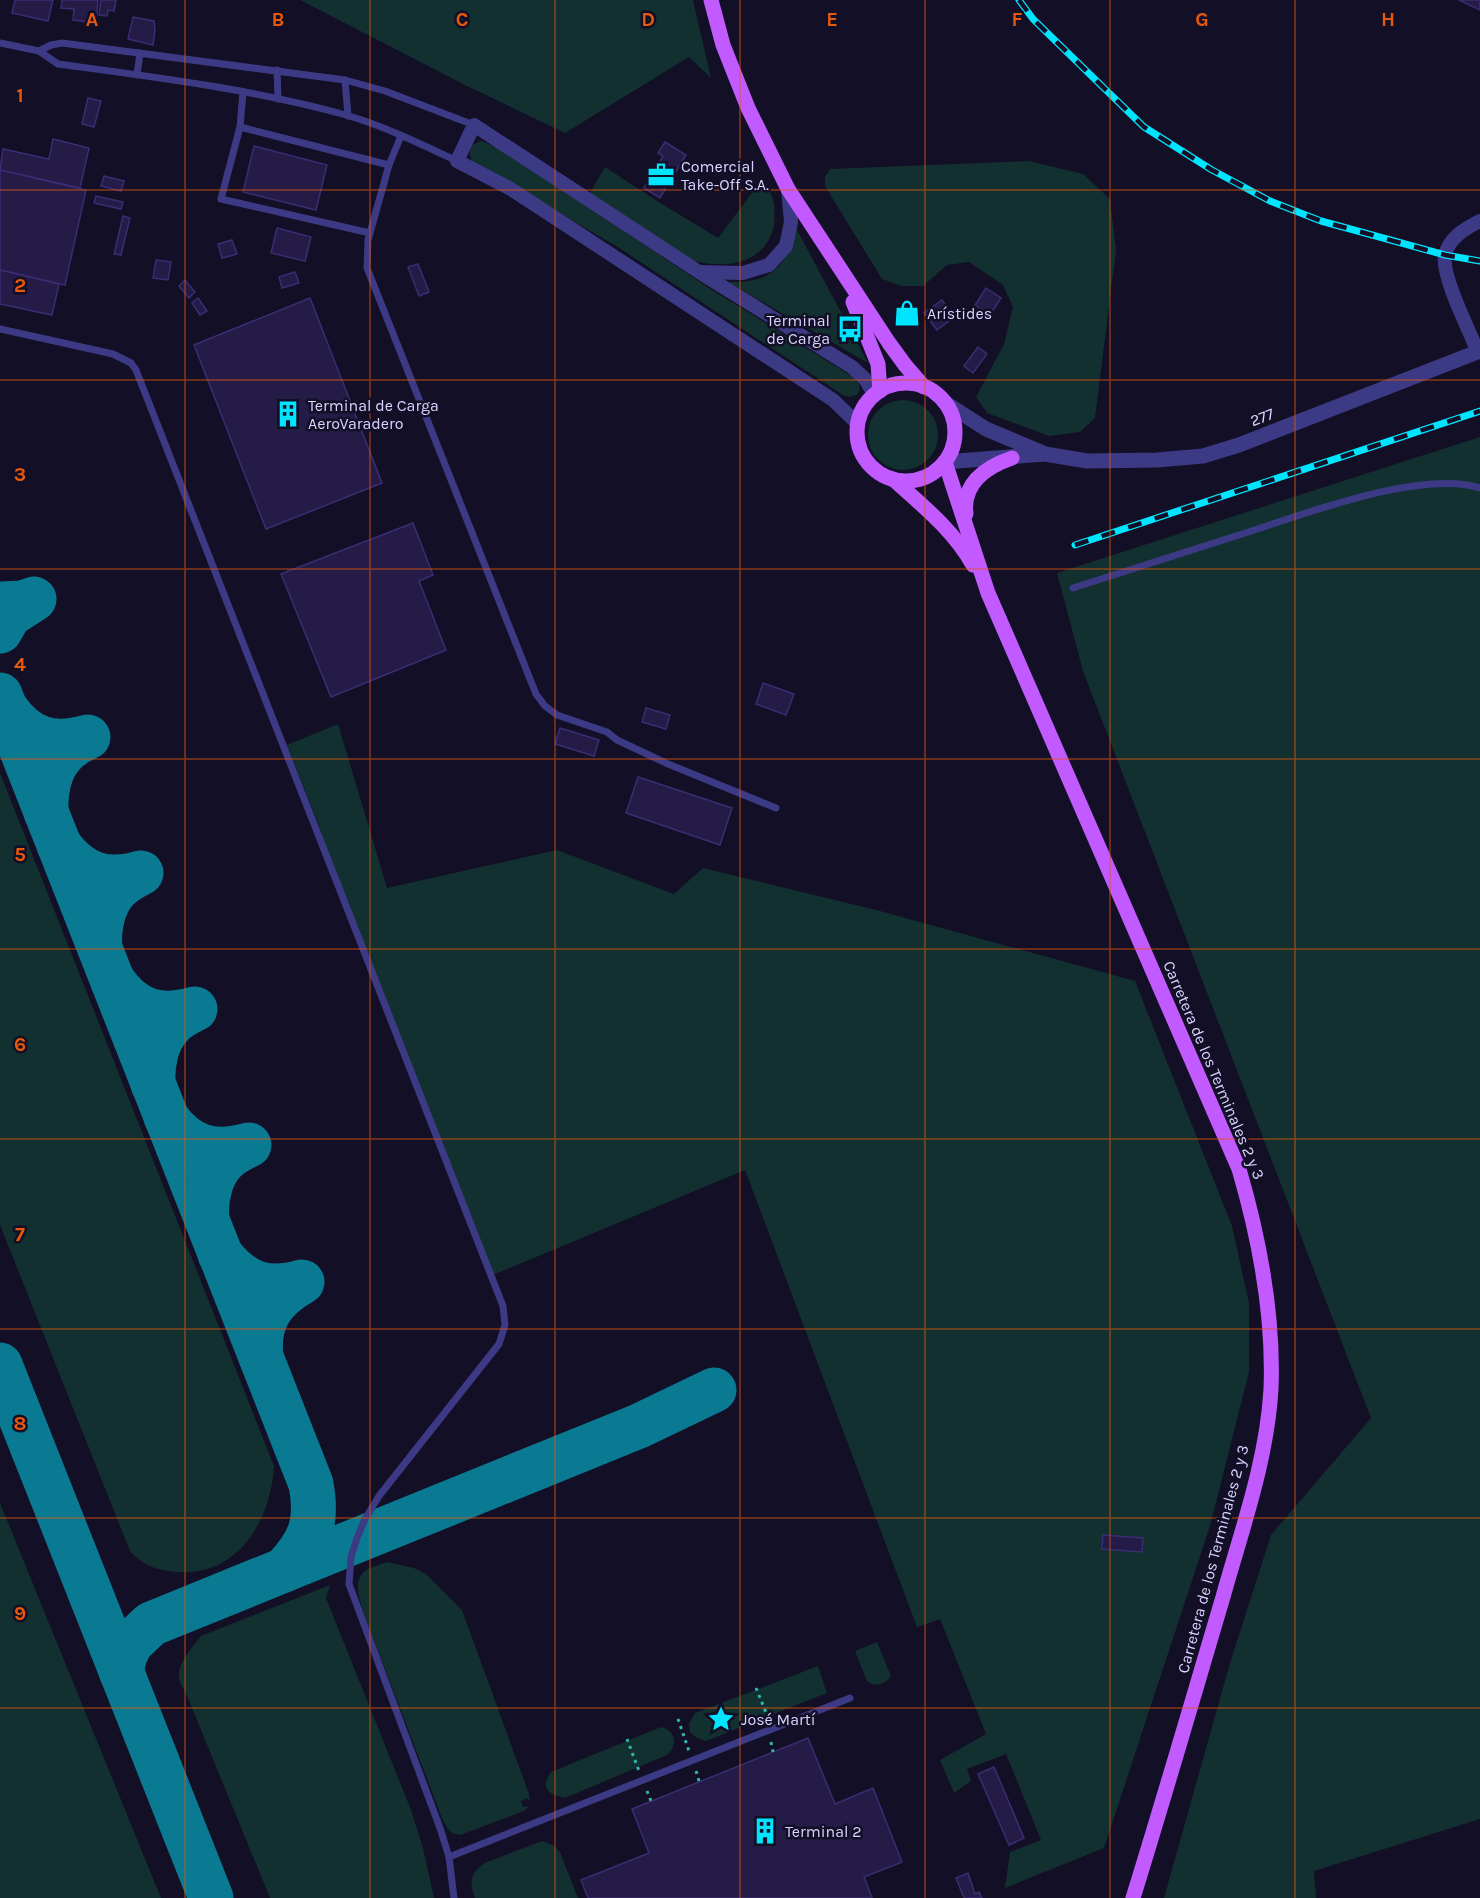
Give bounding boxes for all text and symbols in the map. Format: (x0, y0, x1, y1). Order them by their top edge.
text: A (86, 8, 99, 31)
text: B (272, 8, 284, 31)
text: C (456, 8, 468, 31)
text: D (641, 8, 655, 31)
text: E (826, 8, 838, 31)
text: F (1012, 8, 1023, 31)
text: G (1195, 8, 1209, 31)
text: H (1381, 8, 1395, 31)
text: 1 (16, 84, 24, 107)
place label: Comercial Take-Off S.A. (681, 157, 769, 194)
office icon: Comercial Take-Off S.A. (646, 160, 676, 190)
text: 2 (14, 274, 26, 297)
shop icon: Arístides (892, 298, 922, 328)
place label: Arístides (927, 304, 992, 323)
place label: Terminal de Carga (767, 311, 830, 348)
bus stop icon: Terminal de Carga (835, 314, 865, 344)
place label: Terminal de Carga AeroVaradero (308, 396, 439, 433)
building icon: Terminal de Carga AeroVaradero (273, 399, 303, 429)
street label: 277 (1247, 404, 1277, 430)
text: 3 (14, 463, 26, 486)
text: 4 (14, 653, 26, 676)
text: 5 (14, 843, 26, 866)
street label: Carretera de los Terminales 2 y 3 (1159, 958, 1269, 1182)
text: 6 (14, 1033, 26, 1056)
text: 7 (15, 1223, 25, 1246)
text: 8 (14, 1412, 26, 1435)
street label: Carretera de los Terminales 2 y 3 (1173, 1443, 1253, 1675)
text: 9 (14, 1602, 26, 1625)
place icon: José Martí (706, 1704, 736, 1734)
place label: José Martí (741, 1710, 816, 1729)
building icon: Terminal 2 (750, 1816, 780, 1846)
place label: Terminal 2 (785, 1822, 862, 1841)

